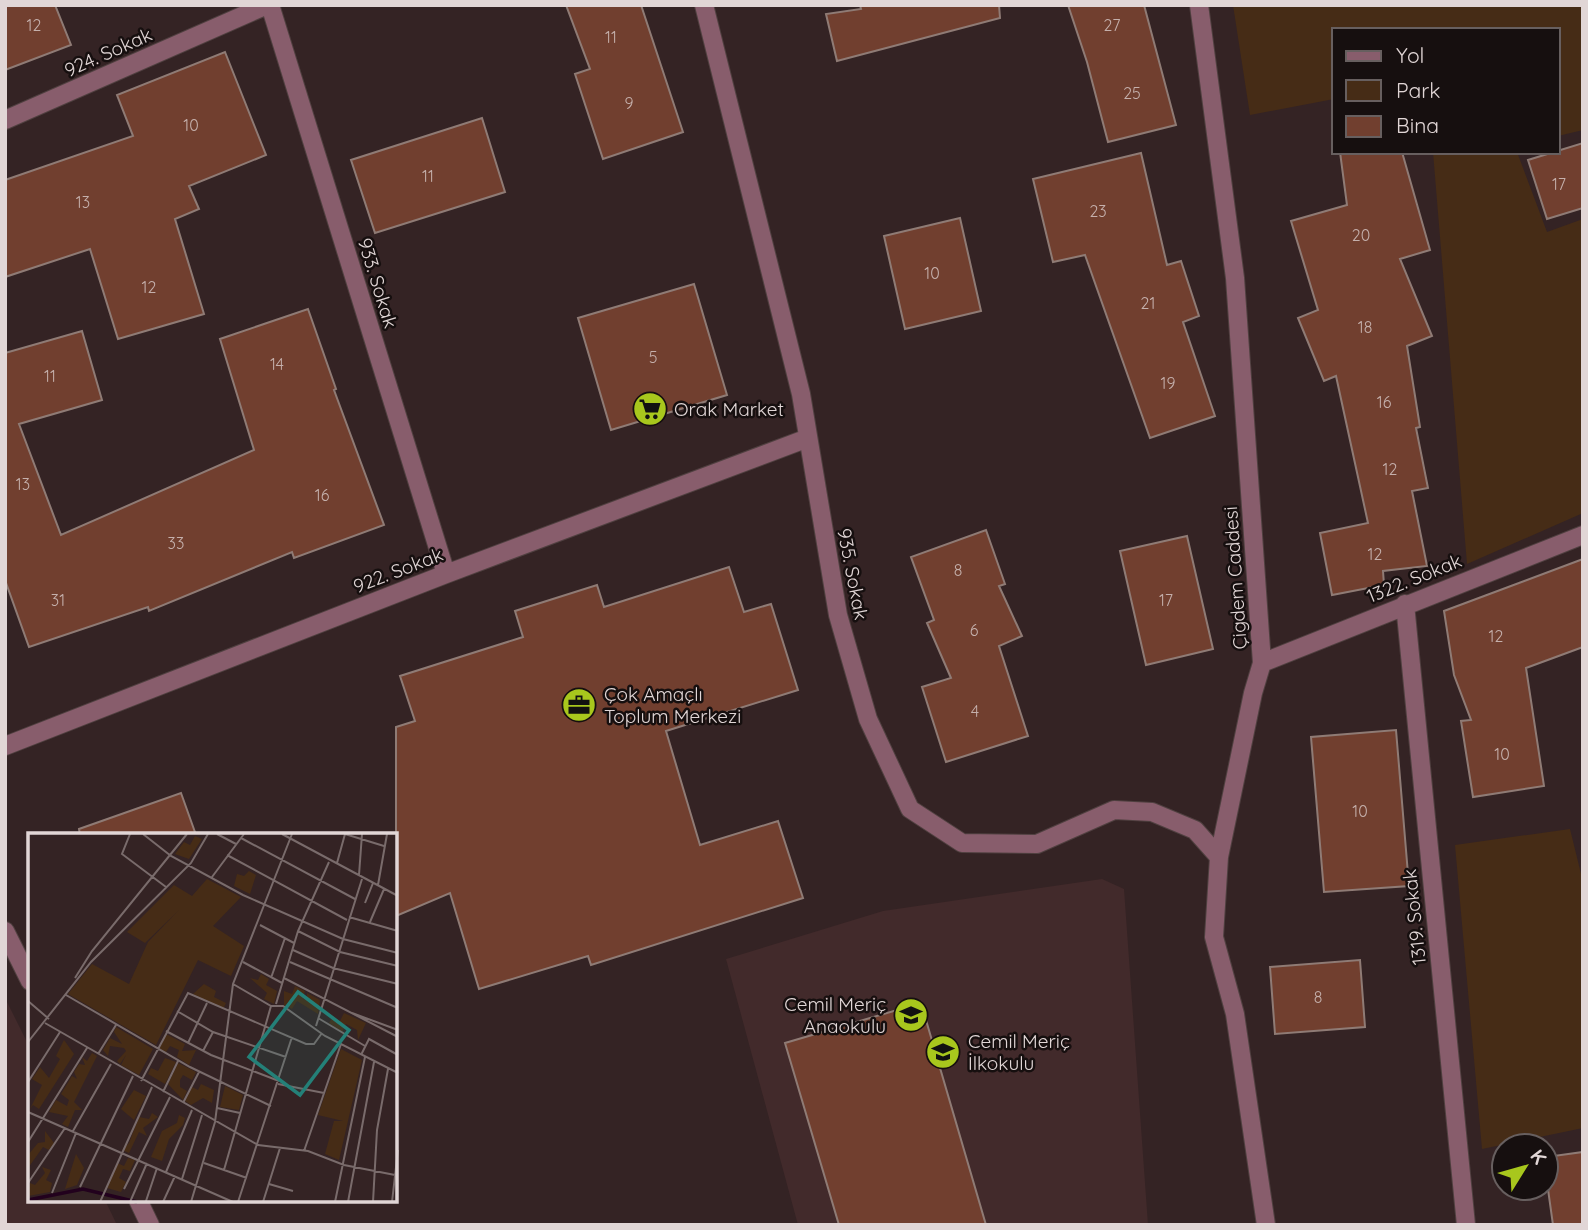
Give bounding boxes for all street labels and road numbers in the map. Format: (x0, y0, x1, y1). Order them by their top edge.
street label: 924. Sokak (60, 22, 156, 82)
street label: 933. Sokak (353, 235, 403, 331)
street label: Çigdem Caddesi (1218, 506, 1252, 650)
street label: 935. Sokak (832, 526, 874, 622)
street label: 922. Sokak (350, 542, 446, 598)
street label: 1322. Sokak (1363, 548, 1465, 608)
street label: 1319. Sokak (1397, 868, 1431, 966)

